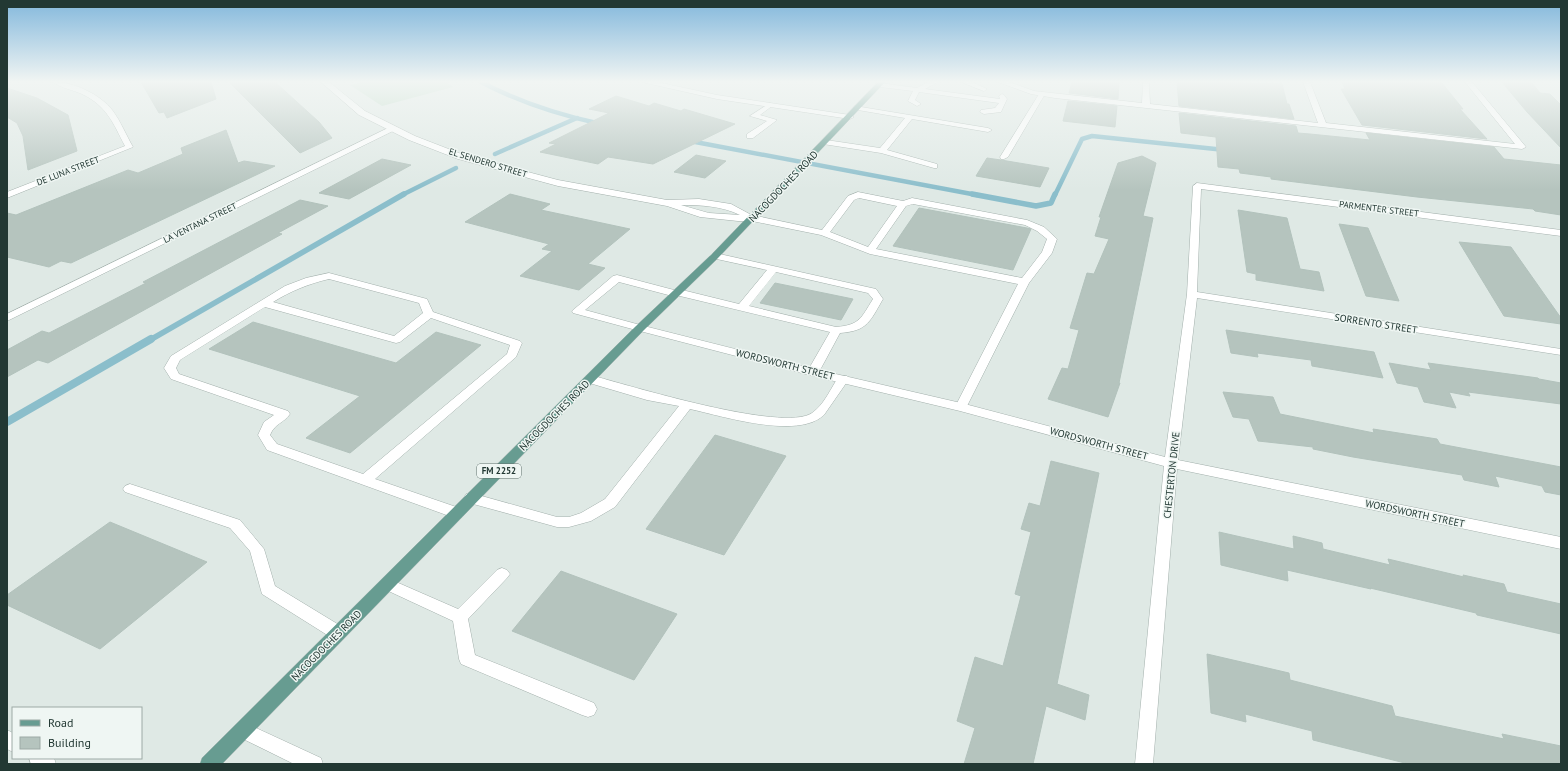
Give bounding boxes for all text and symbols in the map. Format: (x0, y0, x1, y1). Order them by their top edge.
street label: EL SENDERO STREET (448, 145, 529, 180)
street label: NACOGDOCHES ROAD (746, 148, 821, 225)
street label: DE LUNA STREET (35, 153, 101, 188)
street label: PARMENTER STREET (1338, 198, 1420, 219)
street label: LA VENTANA STREET (161, 200, 238, 245)
street label: SORRENTO STREET (1334, 311, 1419, 337)
street label: WORDSWORTH STREET (734, 346, 836, 383)
street label: NACOGDOCHES ROAD (516, 377, 592, 453)
street label: WORDSWORTH STREET (1048, 424, 1150, 463)
street label: CHESTERTON DRIVE (1160, 431, 1183, 519)
road number: FM 2252 (477, 464, 521, 478)
street label: WORDSWORTH STREET (1364, 497, 1466, 530)
street label: NACOGDOCHES ROAD (288, 607, 364, 683)
legend (12, 707, 142, 759)
text: Road (48, 715, 73, 730)
text: Building (48, 735, 91, 750)

